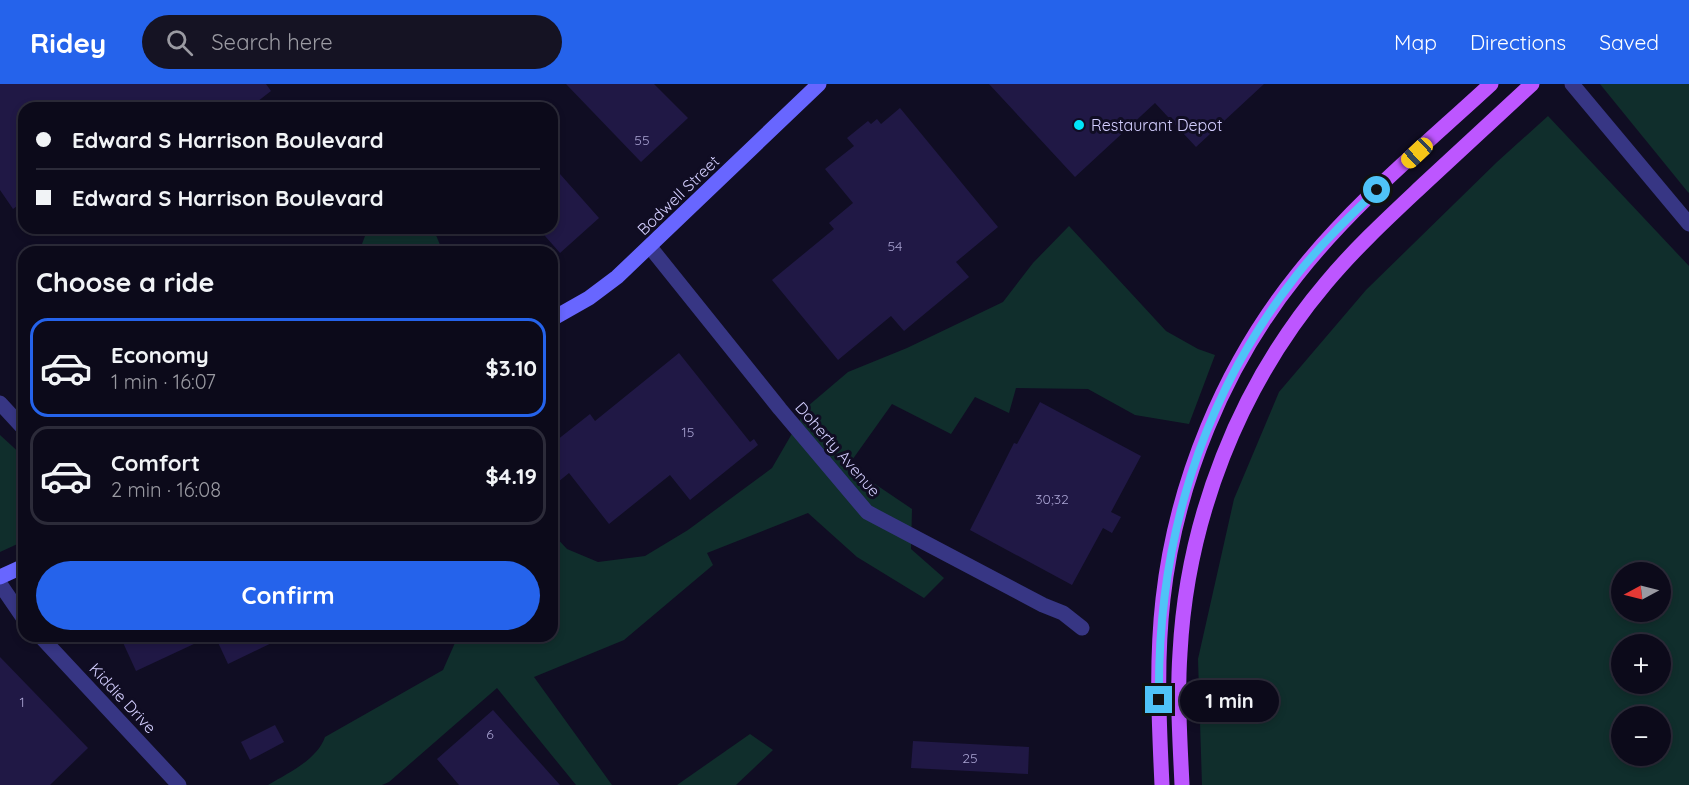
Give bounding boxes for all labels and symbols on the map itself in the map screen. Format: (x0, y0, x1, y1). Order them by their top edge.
place label: Restaurant Depot (1091, 115, 1222, 135)
marker: Restaurant Depot (1072, 118, 1086, 132)
house number: 55 (634, 131, 650, 149)
car (1398, 134, 1436, 172)
street label: Bodwell Street (633, 151, 723, 239)
route start (1363, 176, 1390, 203)
house number: 54 (887, 237, 903, 255)
street label: Doherty Avenue (791, 397, 885, 501)
house number: 15 (682, 423, 694, 441)
house number: 30;32 (1035, 490, 1069, 508)
north arrow (1611, 562, 1671, 622)
street label: Kiddie Drive (85, 659, 161, 737)
callout: 1 min (1180, 679, 1279, 721)
route end (1145, 686, 1172, 713)
house number: 1 (19, 693, 25, 711)
house number: 6 (486, 725, 494, 743)
house number: 25 (962, 749, 978, 767)

